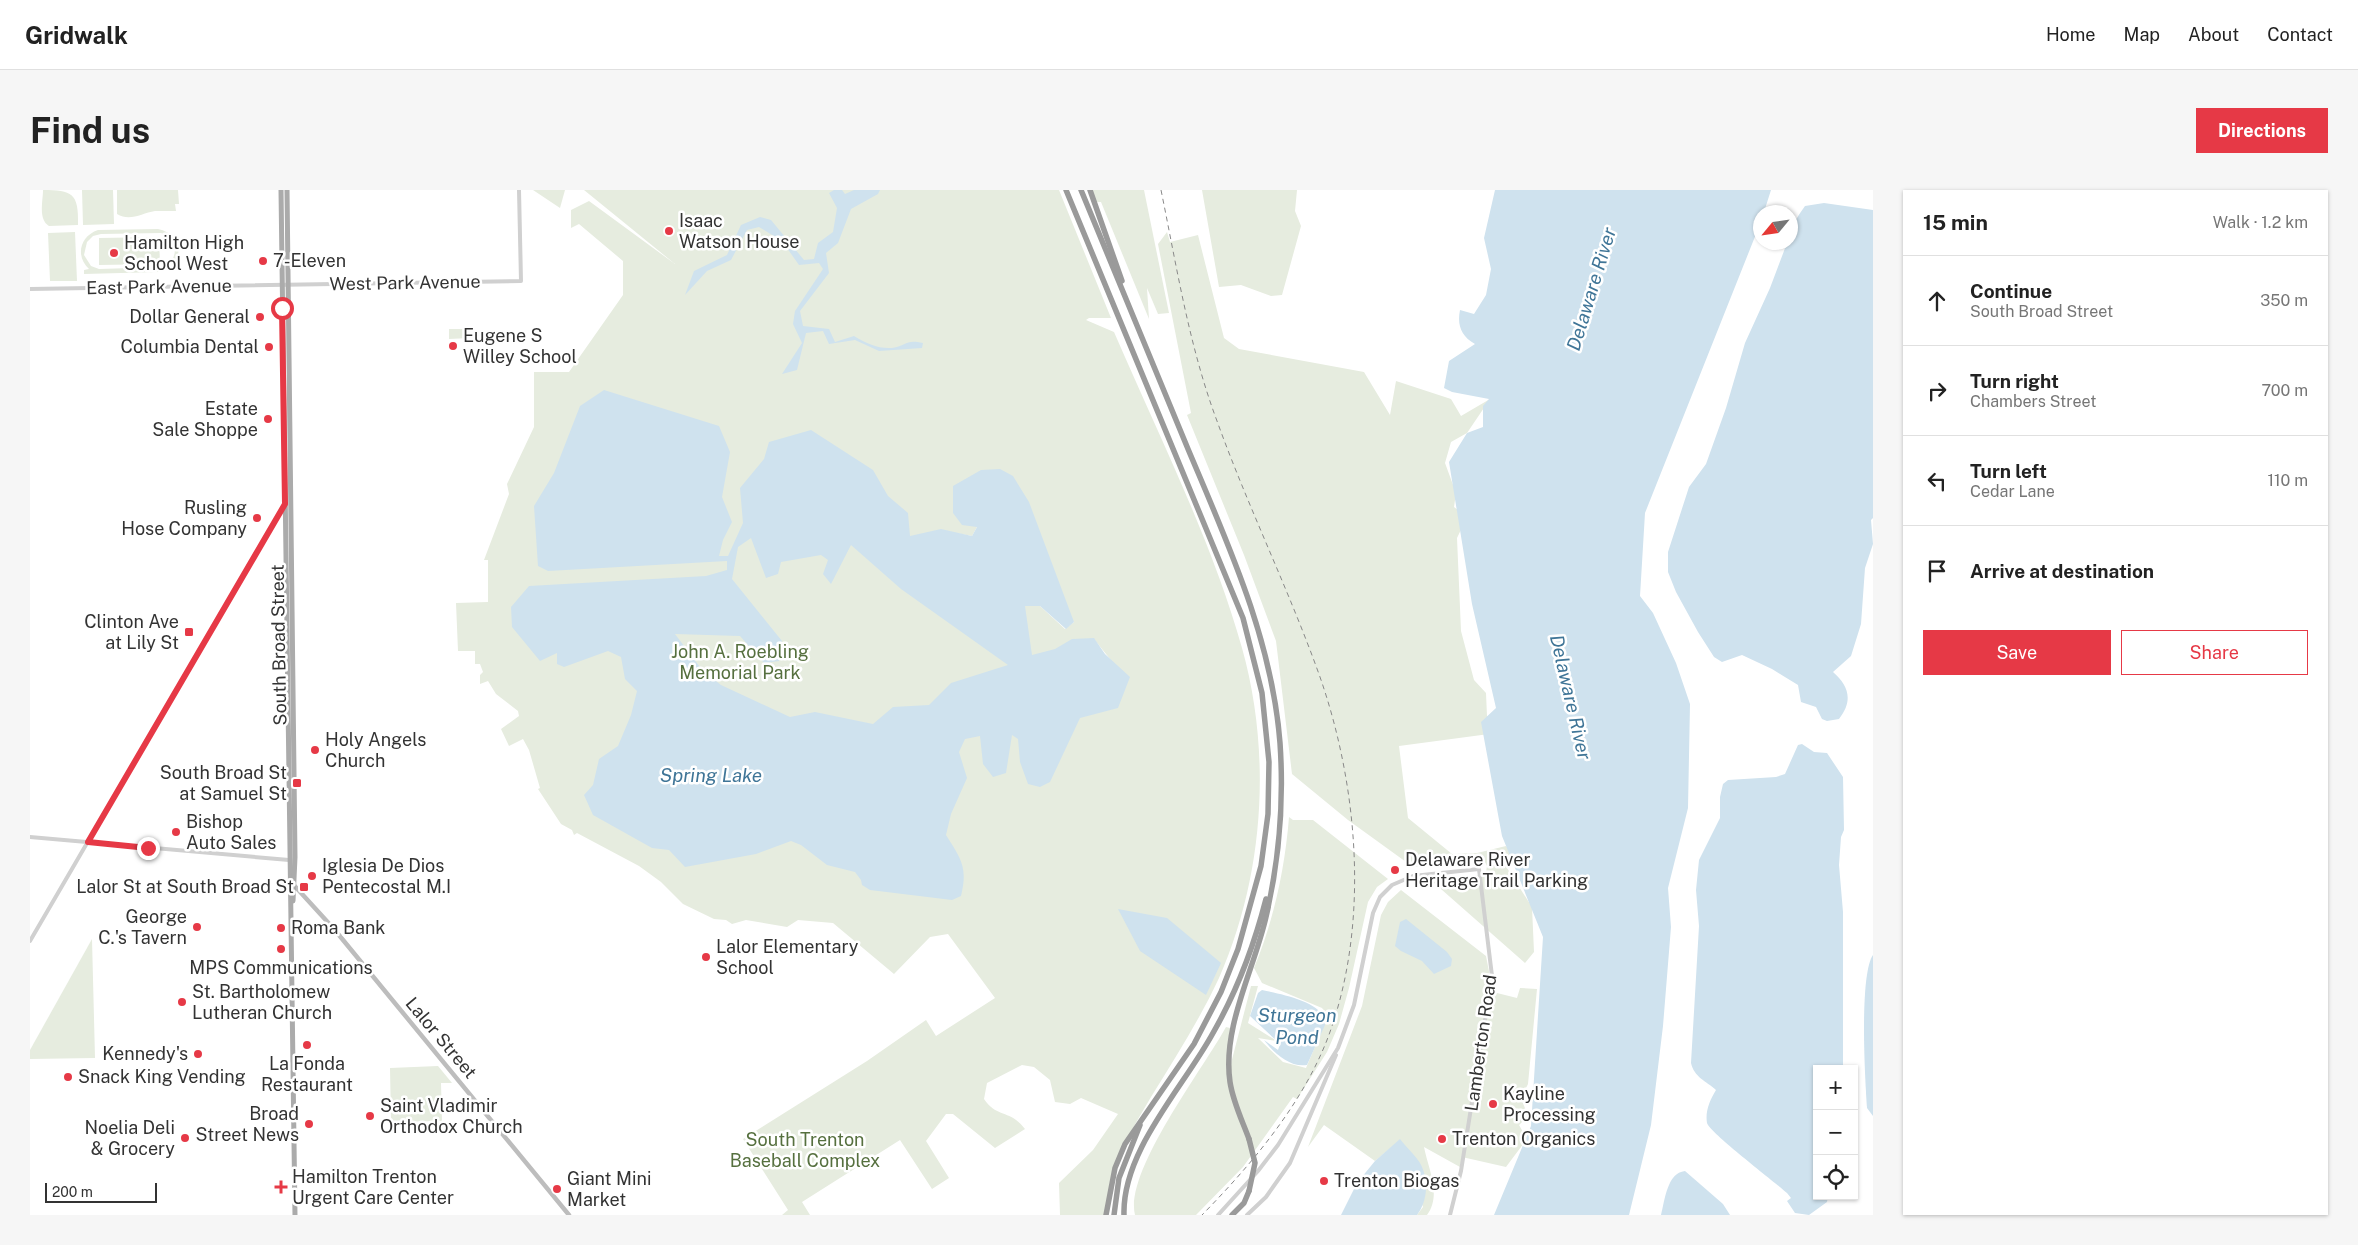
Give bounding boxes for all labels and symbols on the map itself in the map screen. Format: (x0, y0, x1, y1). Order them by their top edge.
north arrow (1753, 205, 1798, 250)
place label: Isaac Watson House (679, 210, 800, 252)
water label: Delaware River (1562, 224, 1620, 353)
marker: Isaac Watson House (663, 225, 675, 237)
place label: Hamilton High School West (124, 232, 244, 274)
marker: Hamilton High School West (108, 247, 120, 259)
place label: 7-Eleven (273, 250, 346, 271)
marker: 7-Eleven (257, 255, 269, 267)
street label: West Park Avenue (329, 271, 481, 294)
street label: East Park Avenue (86, 275, 232, 298)
route start (271, 297, 294, 320)
place label: Dollar General (129, 306, 250, 327)
marker: Dollar General (254, 311, 266, 323)
place label: Eugene S Willey School (463, 325, 577, 367)
place label: Columbia Dental (121, 336, 259, 357)
marker: Eugene S Willey School (447, 340, 459, 352)
marker: Columbia Dental (263, 341, 275, 353)
place label: Estate Sale Shoppe (152, 398, 258, 440)
marker: Estate Sale Shoppe (262, 413, 274, 425)
place label: Rusling Hose Company (121, 497, 247, 539)
marker: Rusling Hose Company (251, 512, 263, 524)
street label: South Broad Street (267, 564, 290, 726)
place label: Clinton Ave at Lily St (84, 611, 179, 653)
marker: Clinton Ave at Lily St (183, 626, 195, 638)
water label: Delaware River (1546, 632, 1596, 762)
park label: John A. Roebling Memorial Park (671, 641, 809, 683)
place label: Holy Angels Church (325, 729, 426, 771)
marker: Holy Angels Church (309, 744, 321, 756)
place label: South Broad St at Samuel St (160, 762, 287, 804)
water label: Spring Lake (660, 764, 762, 786)
marker: South Broad St at Samuel St (291, 777, 303, 789)
place label: Bishop Auto Sales (186, 811, 276, 853)
marker: Bishop Auto Sales (170, 826, 182, 838)
route end (137, 837, 160, 860)
place label: Delaware River Heritage Trail Parking (1405, 849, 1588, 891)
place label: Iglesia De Dios Pentecostal M.I (322, 855, 451, 897)
marker: Delaware River Heritage Trail Parking (1389, 864, 1401, 876)
marker: Iglesia De Dios Pentecostal M.I (306, 870, 318, 882)
place label: Lalor St at South Broad St (76, 876, 294, 897)
marker: Lalor St at South Broad St (298, 881, 310, 893)
place label: George C.'s Tavern (98, 906, 187, 948)
place label: Roma Bank (291, 917, 385, 938)
marker: George C.'s Tavern (191, 921, 203, 933)
marker: Roma Bank (275, 922, 287, 934)
place label: Lalor Elementary School (716, 936, 859, 978)
marker: MPS Communications (275, 943, 287, 955)
marker: Lalor Elementary School (700, 951, 712, 963)
place label: MPS Communications (189, 957, 373, 978)
street label: Lamberton Road (1461, 973, 1500, 1113)
place label: St. Bartholomew Lutheran Church (192, 981, 332, 1023)
street label: Lalor Street (401, 993, 481, 1082)
marker: St. Bartholomew Lutheran Church (176, 996, 188, 1008)
water label: Sturgeon Pond (1257, 1004, 1337, 1048)
marker: La Fonda Restaurant (301, 1039, 313, 1051)
place label: Kennedy's (102, 1043, 188, 1064)
marker: Kennedy's (192, 1048, 204, 1060)
place label: La Fonda Restaurant (261, 1053, 353, 1095)
place label: Snack King Vending (78, 1066, 246, 1087)
marker: Snack King Vending (62, 1071, 74, 1083)
place label: Kayline Processing (1503, 1083, 1596, 1125)
place label: Saint Vladimir Orthodox Church (380, 1095, 523, 1137)
marker: Kayline Processing (1487, 1098, 1499, 1110)
place label: Broad Street News (196, 1103, 299, 1145)
marker: Saint Vladimir Orthodox Church (364, 1110, 376, 1122)
place label: Noelia Deli & Grocery (85, 1117, 175, 1159)
marker: Broad Street News (303, 1118, 315, 1130)
place label: Trenton Organics (1452, 1128, 1595, 1149)
park label: South Trenton Baseball Complex (730, 1129, 880, 1171)
marker: Noelia Deli & Grocery (179, 1132, 191, 1144)
marker: Trenton Organics (1436, 1133, 1448, 1145)
place label: Hamilton Trenton Urgent Care Center (292, 1166, 454, 1208)
place label: Giant Mini Market (567, 1168, 651, 1210)
place label: Trenton Biogas (1334, 1170, 1459, 1191)
marker: Trenton Biogas (1318, 1175, 1330, 1187)
scale bar (45, 1180, 158, 1203)
marker: Hamilton Trenton Urgent Care Center (274, 1180, 288, 1194)
marker: Giant Mini Market (551, 1183, 563, 1195)

